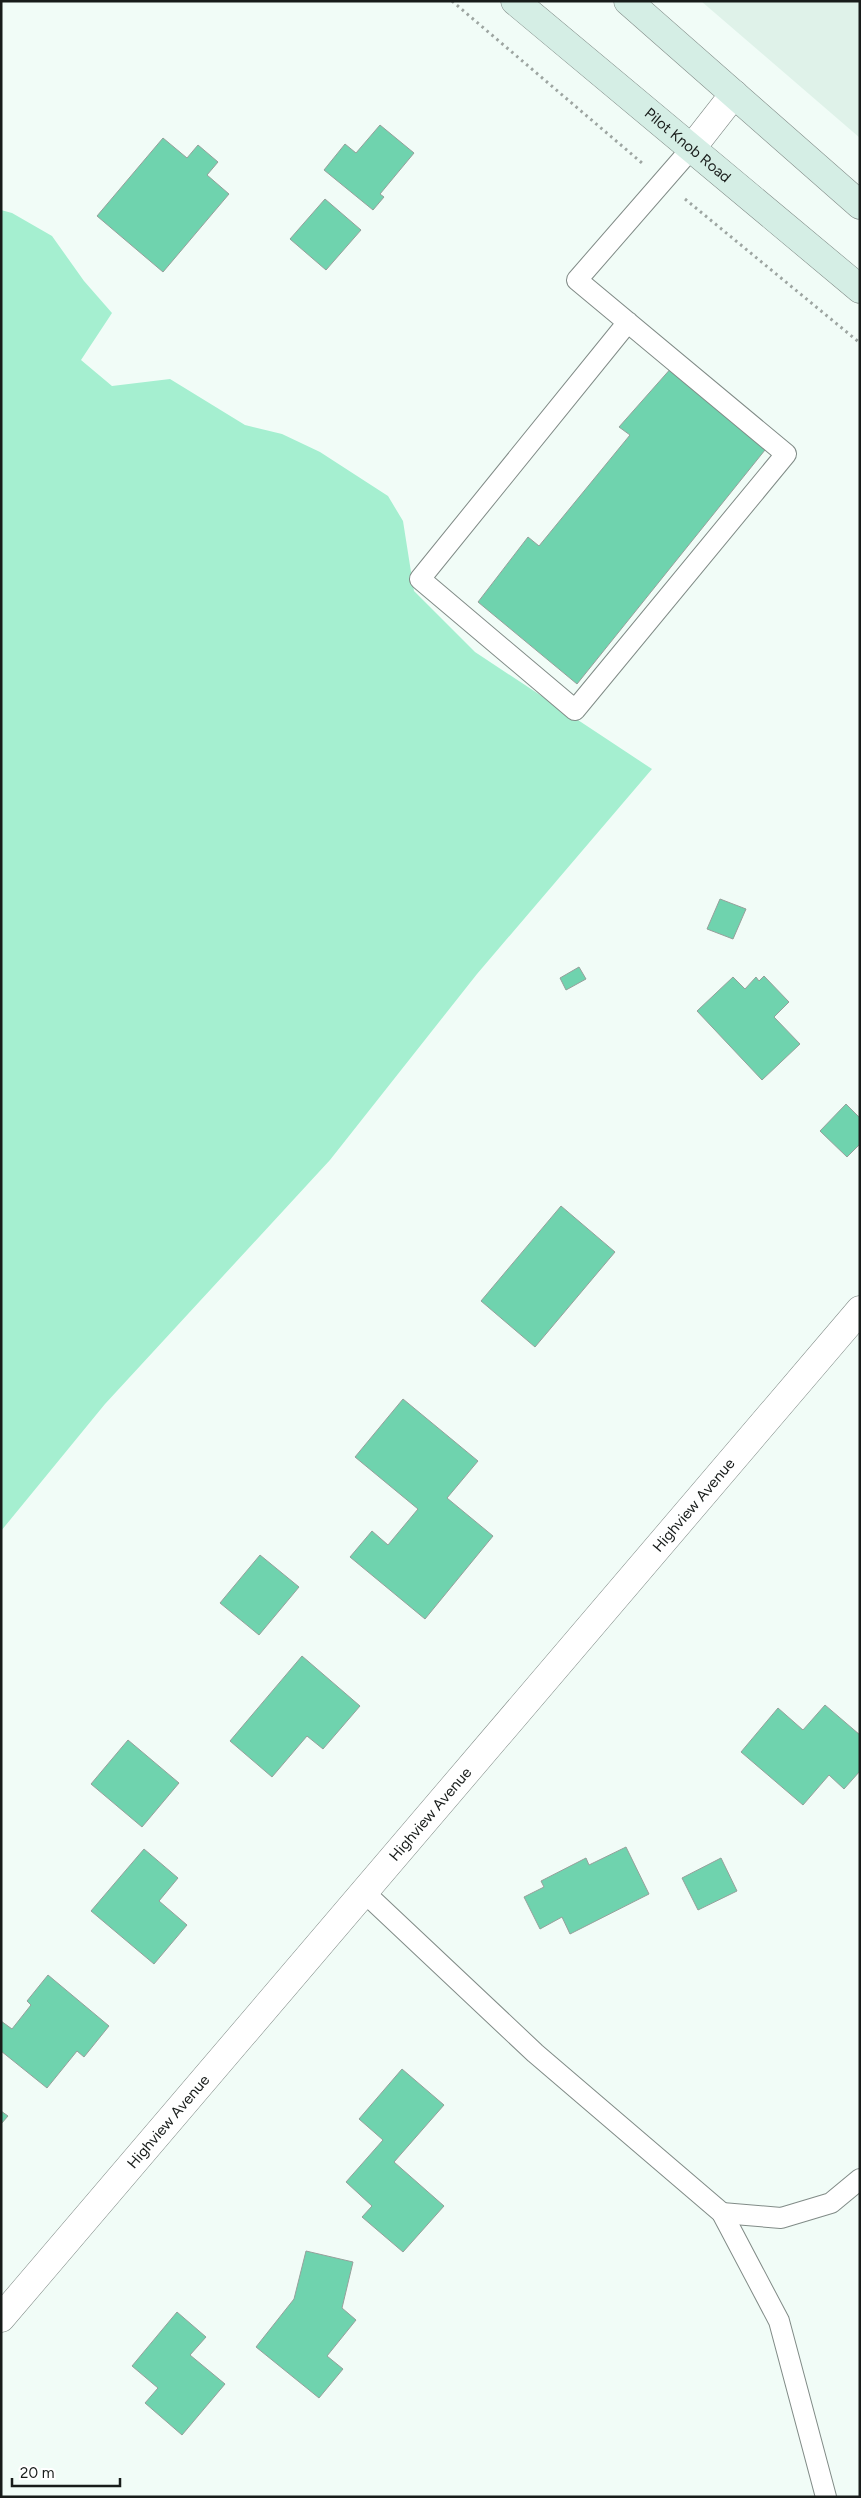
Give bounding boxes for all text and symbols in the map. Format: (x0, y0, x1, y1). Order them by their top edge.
street label: Pilot Knob Road (641, 104, 735, 186)
street label: Highview Avenue (649, 1455, 739, 1556)
street label: Highview Avenue (385, 1764, 475, 1865)
street label: Highview Avenue (123, 2071, 213, 2172)
scale bar (12, 2456, 120, 2488)
text: 20 m (20, 2464, 54, 2482)

